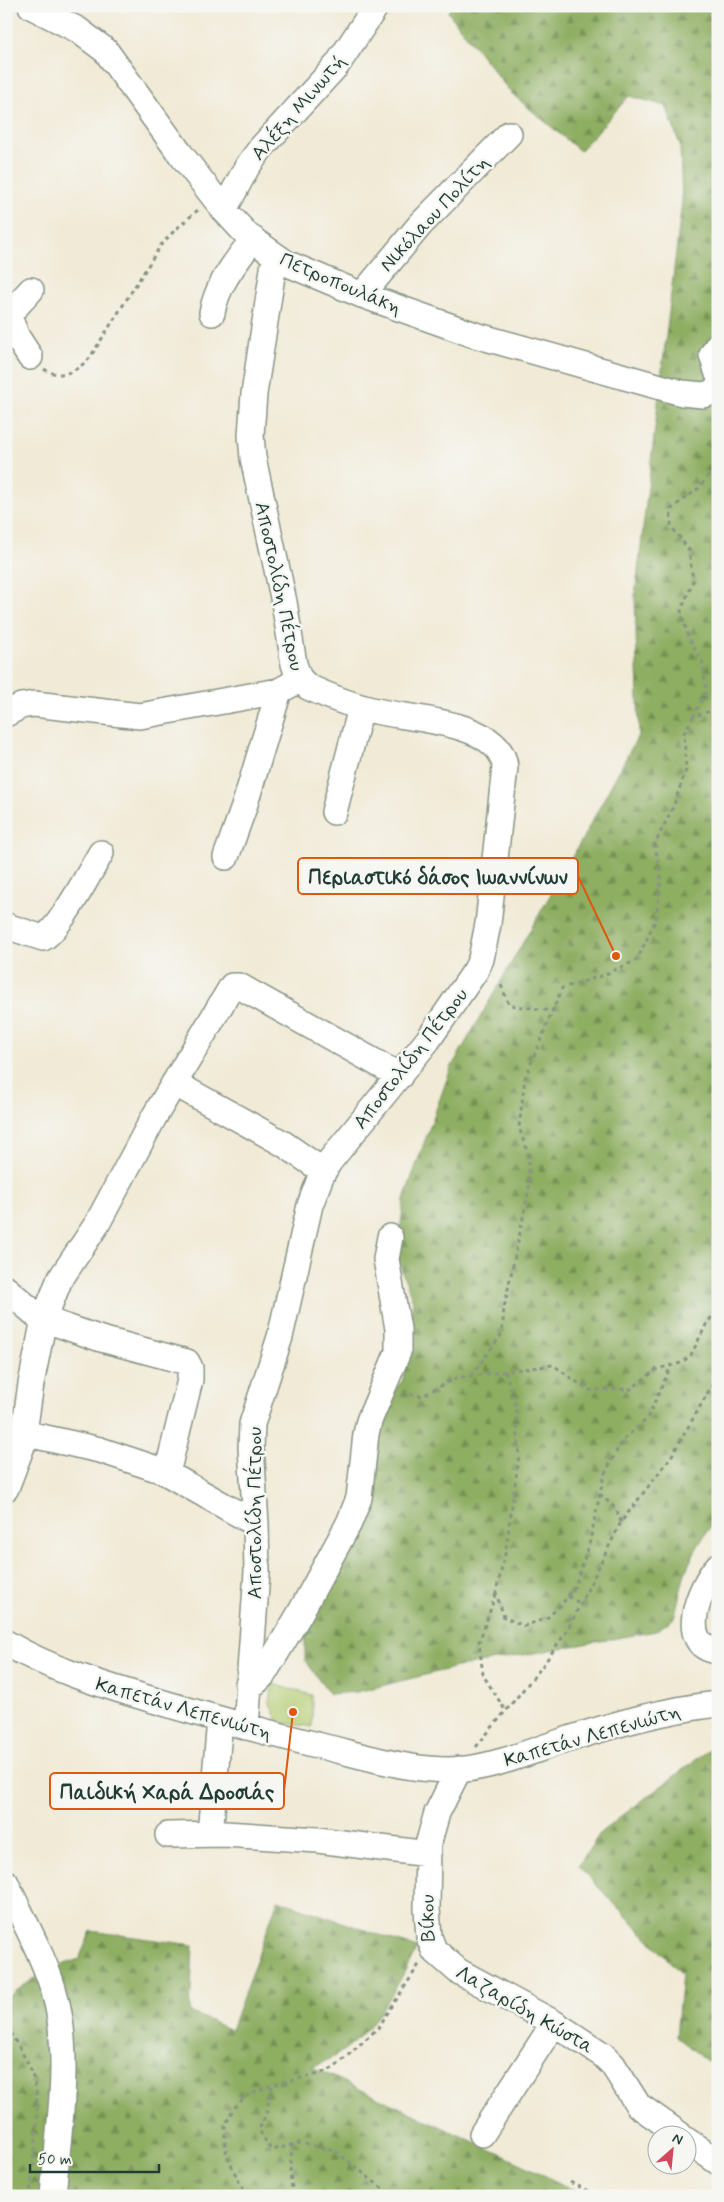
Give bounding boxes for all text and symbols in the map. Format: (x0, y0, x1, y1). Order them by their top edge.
street label: Αλέξη Μινωτή (245, 49, 353, 167)
street label: Νικόλαου Πολίτη (374, 150, 496, 278)
street label: Πετροπουλάκη (275, 247, 405, 322)
street label: Αποστολίδη Πέτρου (247, 499, 310, 673)
callout: Περιαστικό δάσος Ιωαννίνων (298, 858, 578, 894)
text: Περιαστικό δάσος Ιωαννίνων (308, 864, 568, 892)
street label: Αποστολίδη Πέτρου (347, 983, 475, 1135)
street label: Αποστολίδη Πέτρου (242, 1427, 269, 1599)
street label: Καπετάν Λεπενιώτη (92, 1671, 275, 1748)
street label: Καπετάν Λεπενιώτη (501, 1698, 684, 1775)
callout: Παιδική Χαρά Δροσιάς (50, 1773, 284, 1809)
text: Παιδική Χαρά Δροσιάς (60, 1779, 274, 1807)
street label: Βίκου (415, 1894, 442, 1942)
street label: Λαζαρίδη Κώστα (450, 1960, 599, 2061)
north arrow (646, 2124, 696, 2174)
text: N (669, 2129, 686, 2149)
scale bar (30, 2142, 159, 2174)
text: 50 m (38, 2150, 72, 2170)

